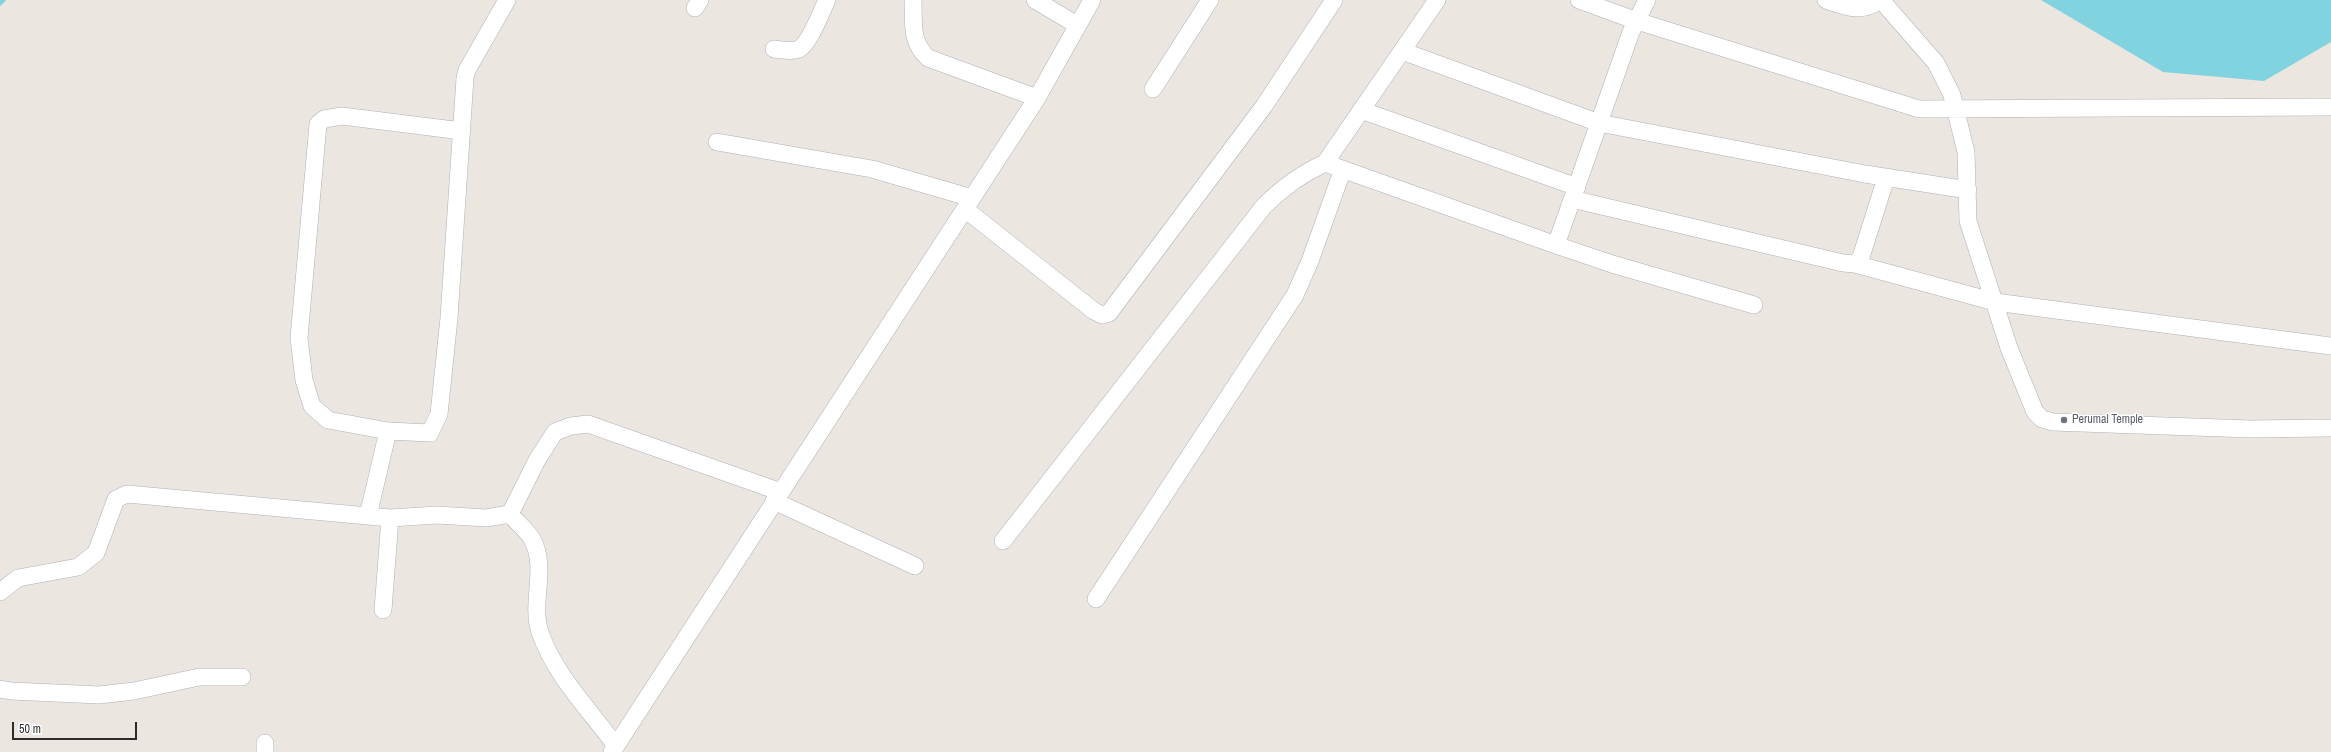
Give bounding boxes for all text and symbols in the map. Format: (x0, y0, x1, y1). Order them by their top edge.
place label: Perumal Temple (2072, 413, 2143, 427)
marker: Perumal Temple (2059, 415, 2069, 425)
scale bar (14, 714, 139, 740)
text: 50 m (19, 721, 41, 737)

